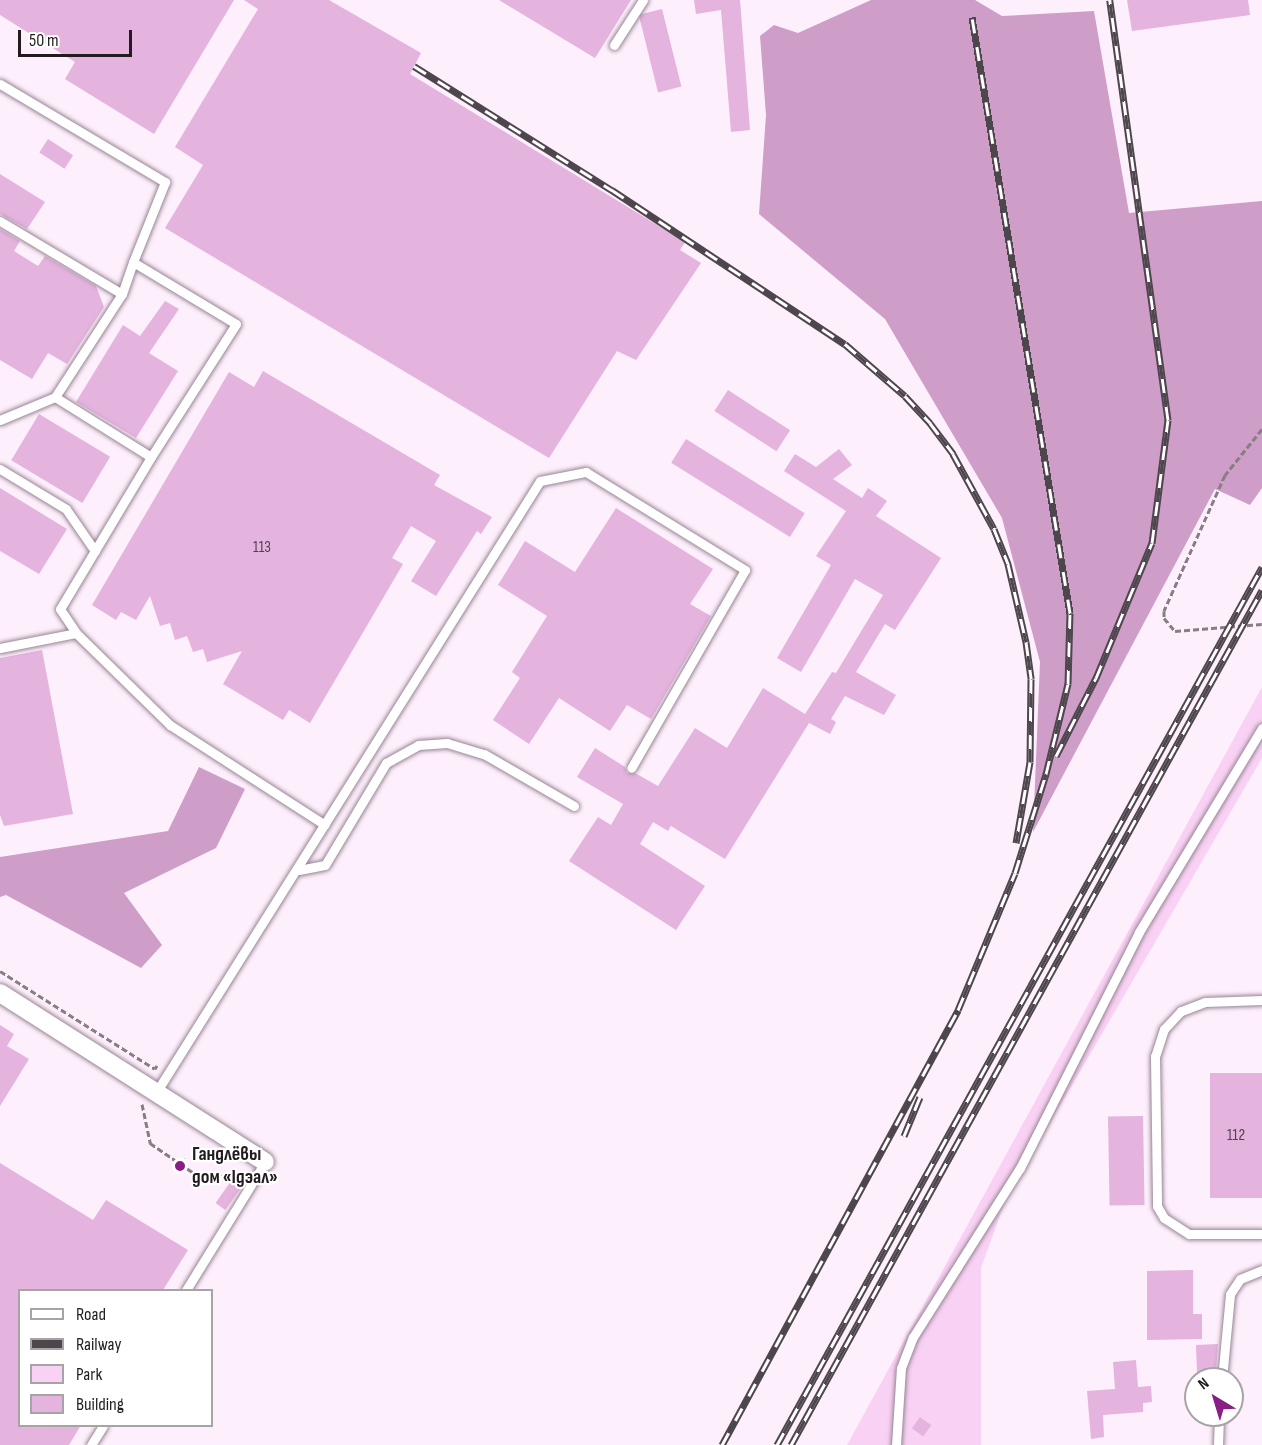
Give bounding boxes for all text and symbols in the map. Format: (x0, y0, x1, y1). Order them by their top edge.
scale bar (21, 18, 135, 56)
text: 50 m (29, 30, 59, 51)
house number: 113 (253, 538, 271, 558)
house number: 112 (1227, 1126, 1245, 1146)
place label: Гандлёвы дом «Ідэал» (192, 1142, 278, 1189)
marker: Гандлёвы дом «Ідэал» (173, 1159, 187, 1173)
legend (18, 1289, 213, 1427)
text: Road (76, 1304, 106, 1325)
text: Railway (76, 1334, 121, 1355)
text: Park (76, 1364, 102, 1385)
north arrow (1184, 1367, 1244, 1427)
text: N (1195, 1374, 1213, 1394)
text: Building (76, 1394, 124, 1415)

